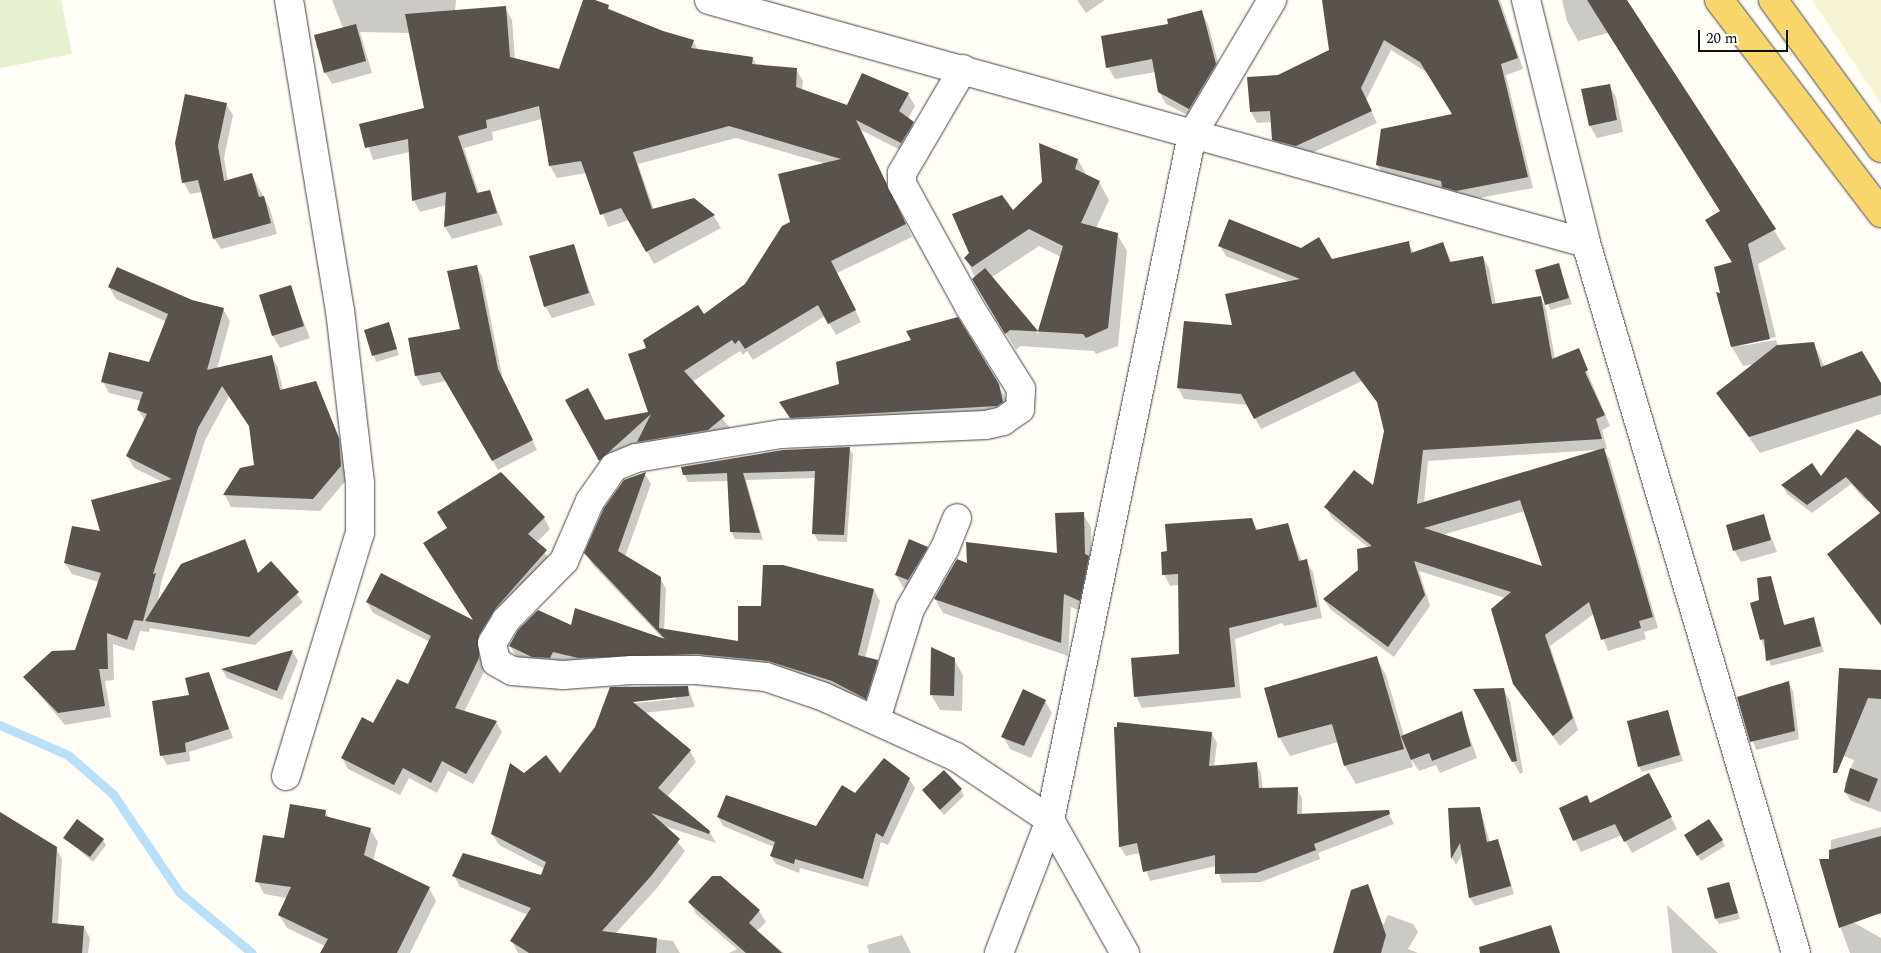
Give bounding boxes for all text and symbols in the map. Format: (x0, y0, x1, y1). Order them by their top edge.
scale bar (1701, 20, 1791, 52)
text: 20 m (1706, 27, 1738, 50)

